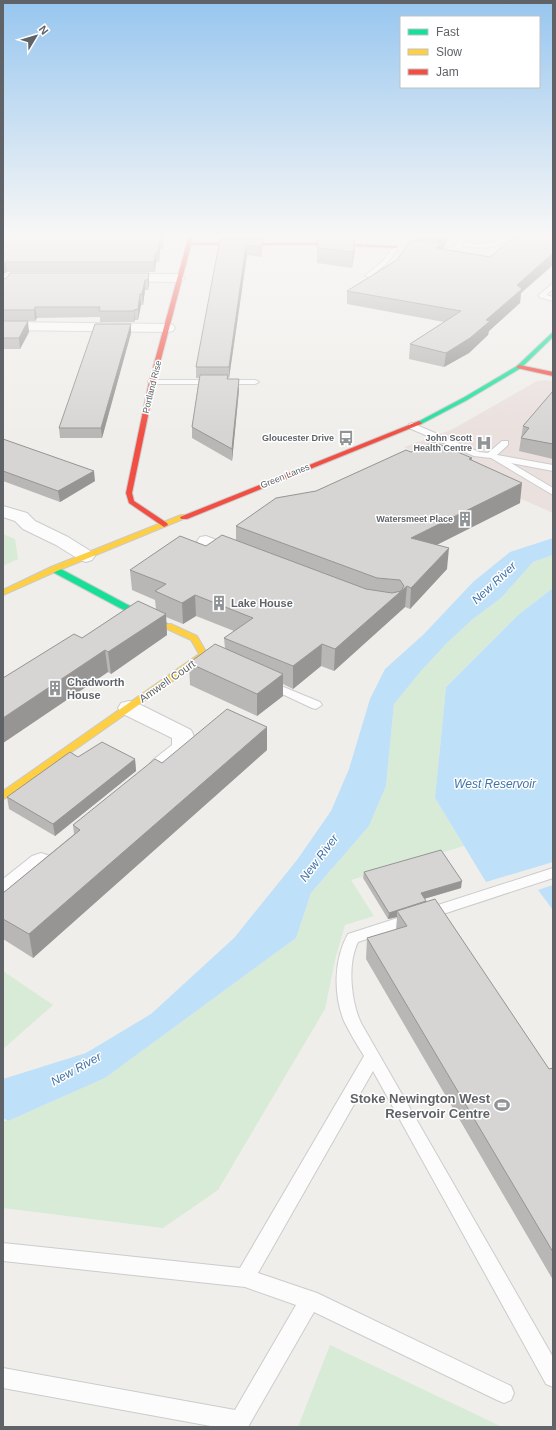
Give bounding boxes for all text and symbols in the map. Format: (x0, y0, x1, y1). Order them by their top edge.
north arrow (16, 16, 56, 56)
legend (400, 16, 540, 88)
text: N (37, 23, 51, 37)
text: Fast (436, 25, 460, 39)
text: Slow (436, 45, 462, 59)
text: Jam (436, 65, 459, 79)
street label: Portland Rise (141, 360, 163, 414)
bus stop icon: Gloucester Drive (337, 429, 355, 447)
place label: Gloucester Drive (262, 433, 334, 443)
place label: John Scott Health Centre (413, 433, 472, 453)
hospital icon: John Scott Health Centre (475, 434, 493, 452)
street label: Green Lanes (259, 461, 311, 490)
building icon: Watersmeet Place (456, 510, 474, 528)
place label: Watersmeet Place (376, 514, 453, 524)
water label: New River (469, 558, 520, 607)
building icon: Lake House (210, 594, 228, 612)
place label: Lake House (231, 597, 293, 609)
street label: Amwell Court (137, 657, 197, 705)
place label: Chadworth House (67, 676, 125, 701)
building icon: Chadworth House (46, 679, 64, 697)
water label: West Reservoir (454, 777, 537, 791)
water label: New River (297, 831, 342, 884)
water label: New River (48, 1049, 104, 1089)
place label: Stoke Newington West Reservoir Centre (350, 1091, 491, 1121)
sports icon: Stoke Newington West Reservoir Centre (493, 1096, 511, 1114)

